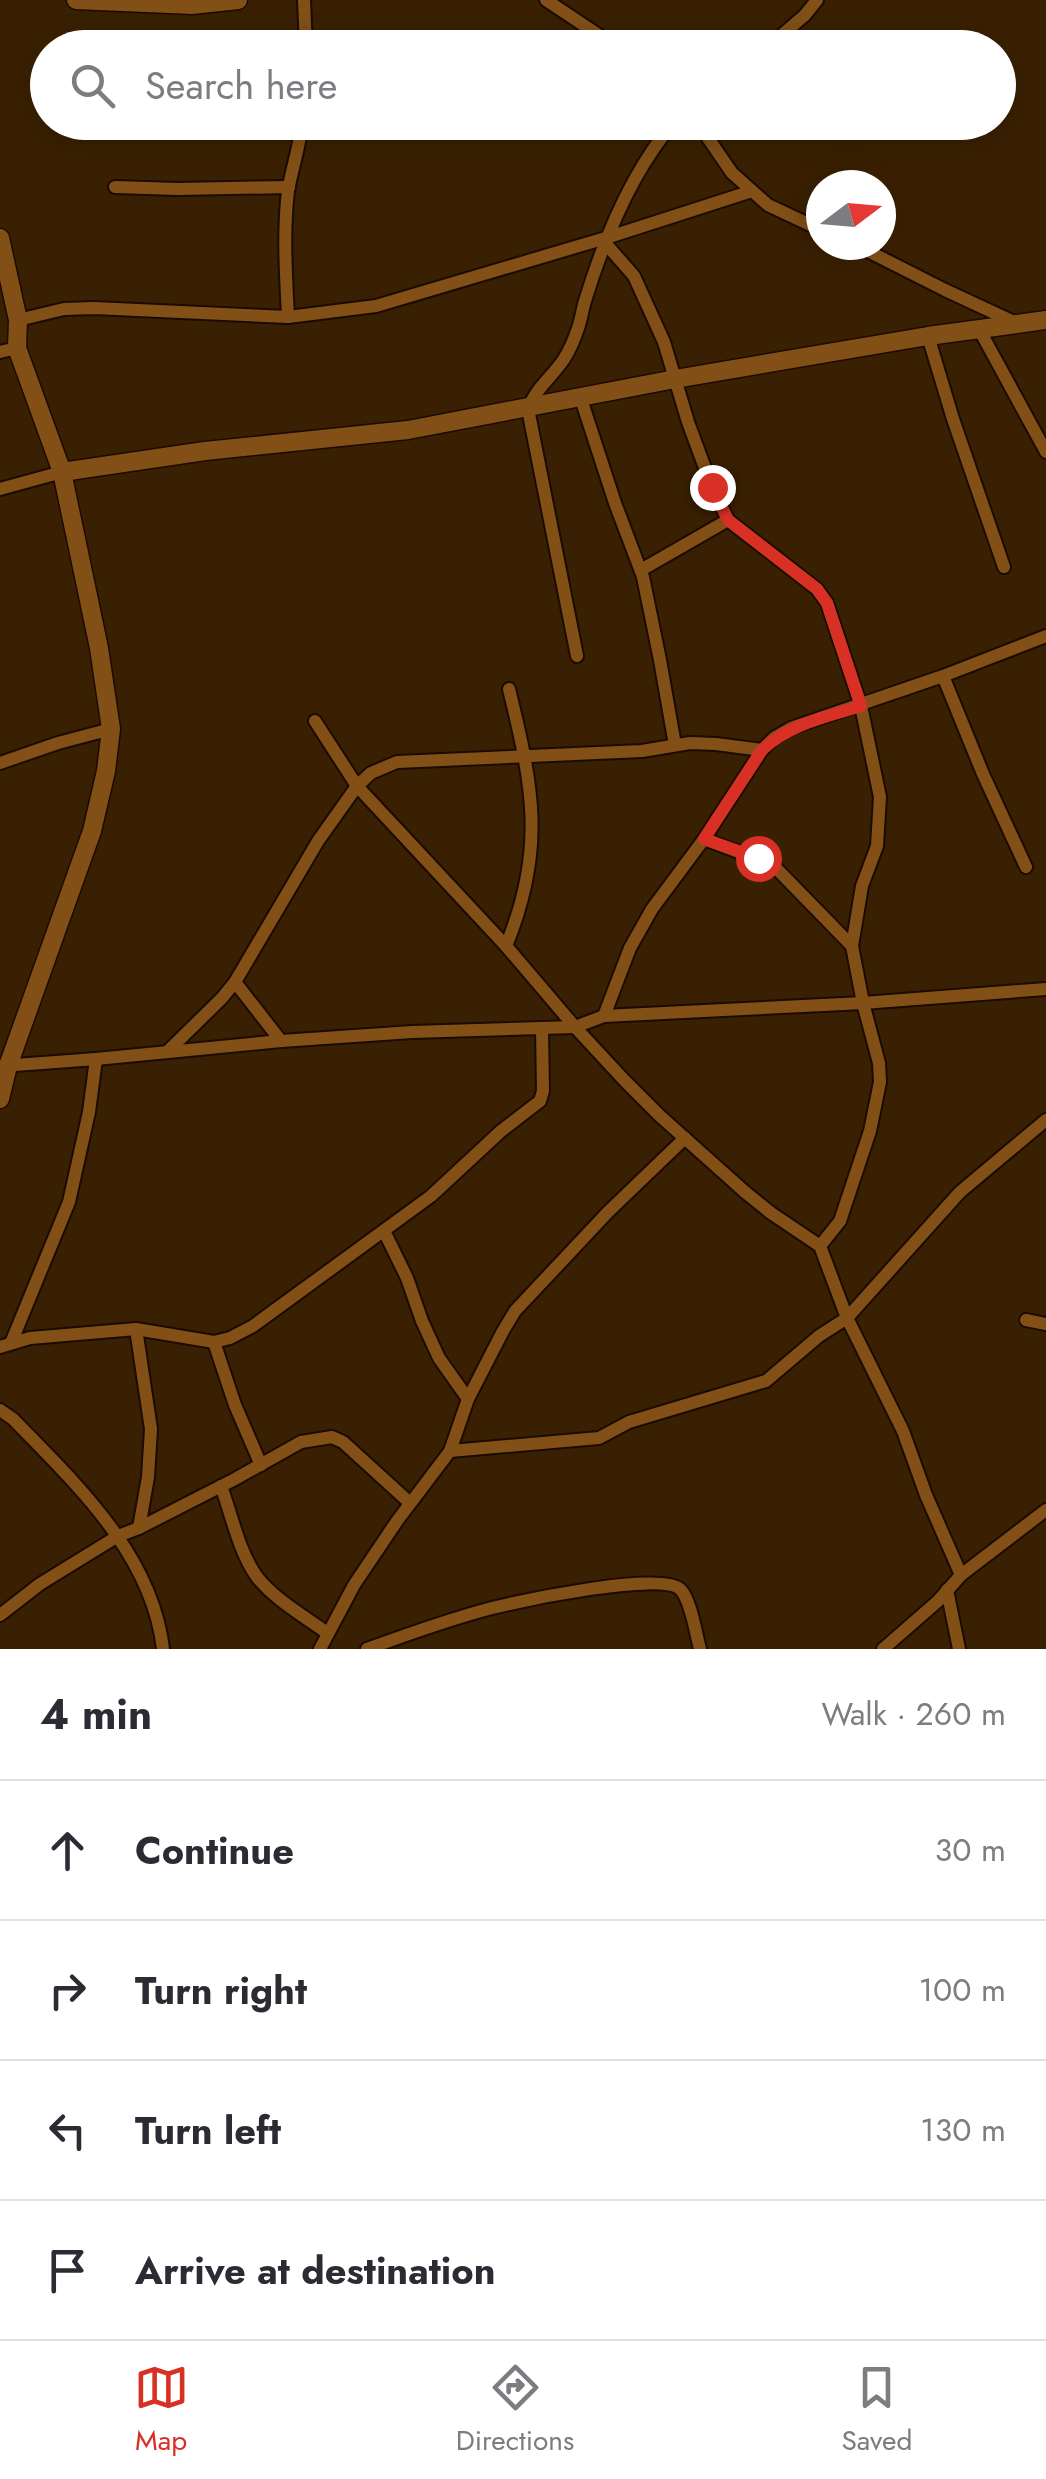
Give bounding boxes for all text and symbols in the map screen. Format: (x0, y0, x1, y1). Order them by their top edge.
search box (30, 30, 1016, 140)
icon: search (65, 58, 120, 113)
text: Search here (145, 58, 337, 113)
north arrow (806, 170, 896, 260)
route end (690, 465, 736, 511)
route start (736, 836, 782, 882)
text: 4 min (40, 1684, 152, 1745)
text: Walk · 260 m (821, 1691, 1006, 1737)
icon: ahead (40, 1823, 95, 1878)
text: Continue (135, 1823, 294, 1878)
text: 30 m (935, 1827, 1006, 1873)
icon: right (40, 1963, 95, 2018)
text: Turn right (135, 1963, 307, 2018)
text: 100 m (919, 1967, 1006, 2013)
icon: left (40, 2103, 95, 2158)
text: Turn left (135, 2103, 281, 2158)
text: 130 m (920, 2107, 1006, 2153)
icon: arrive (40, 2243, 95, 2298)
text: Arrive at destination (135, 2243, 496, 2298)
tab: Map (134, 2360, 189, 2461)
tab: Directions (456, 2360, 574, 2461)
tab: Saved (841, 2360, 912, 2461)

